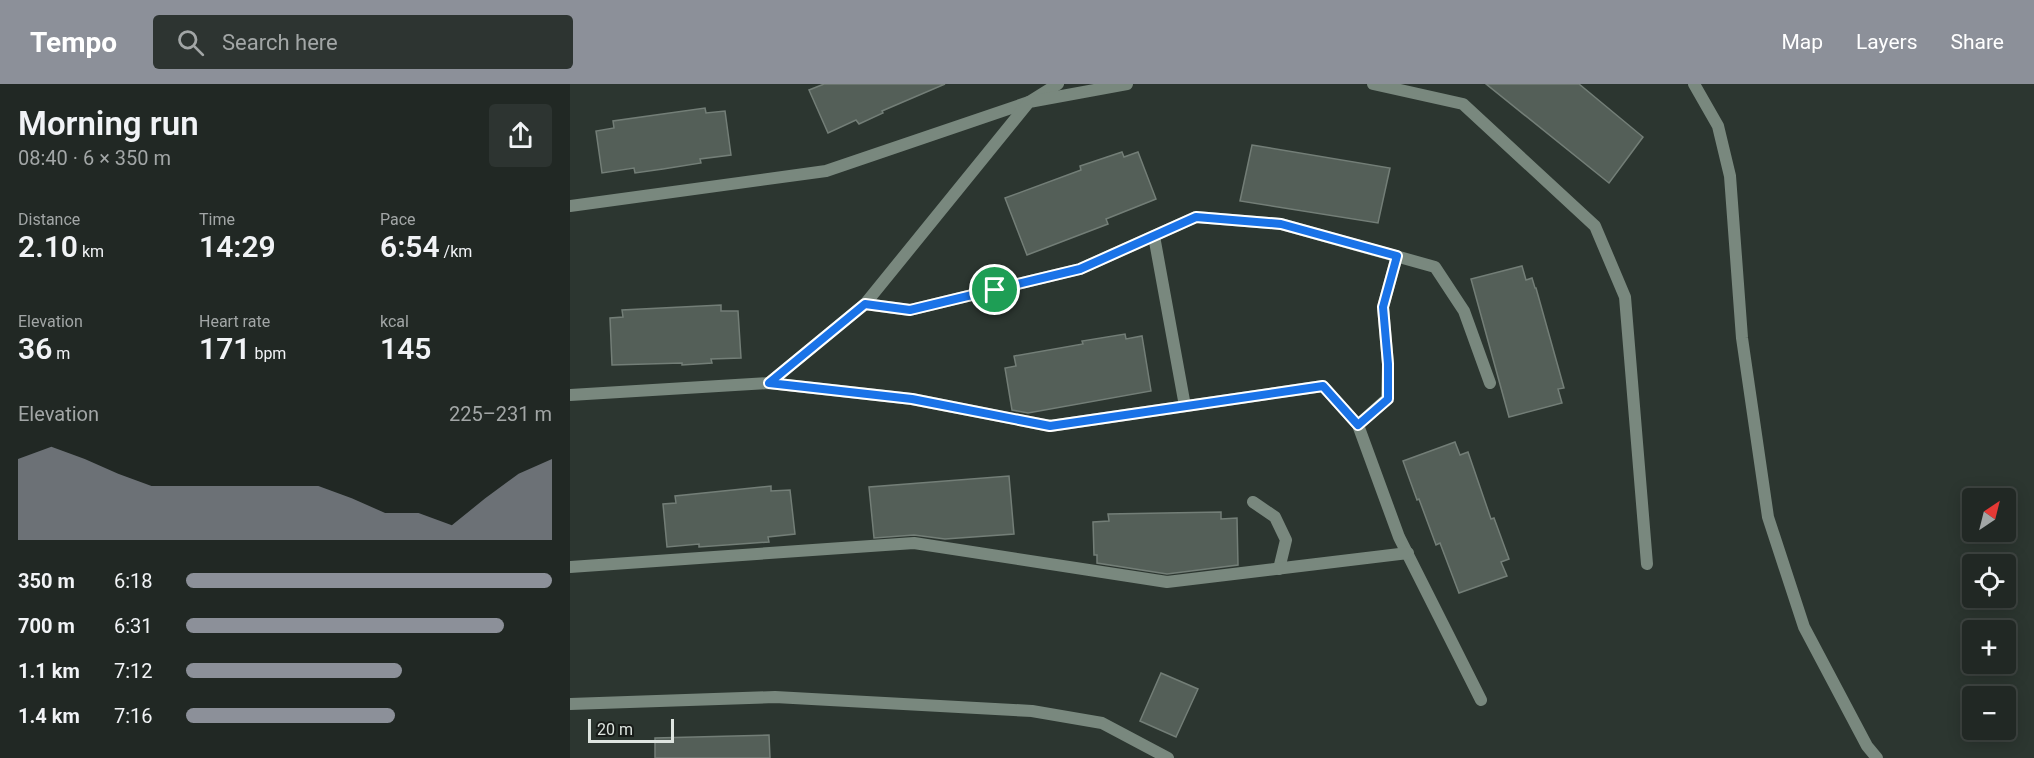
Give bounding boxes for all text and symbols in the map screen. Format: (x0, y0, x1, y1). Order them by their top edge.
search box (153, 15, 573, 69)
text: Tempo (30, 26, 117, 59)
icon: search (174, 26, 207, 59)
text: Search here (222, 30, 338, 55)
text: Map (1781, 30, 1823, 54)
text: Layers (1856, 30, 1917, 54)
text: Share (1950, 30, 2004, 54)
text: Morning run (18, 104, 199, 143)
button: share (489, 104, 552, 167)
text: 08:40 · 6 × 350 m (18, 146, 171, 170)
text: Distance (18, 210, 80, 229)
text: Time (199, 210, 235, 229)
text: Pace (380, 210, 416, 229)
text: 2.10 (18, 229, 78, 264)
text: 14:29 (199, 229, 276, 264)
text: 6:54 (380, 229, 440, 264)
text: km (78, 242, 104, 261)
text: /km (440, 242, 472, 261)
pin (969, 264, 1020, 315)
icon: arrive (978, 273, 1011, 306)
text: Elevation (18, 312, 83, 331)
text: Heart rate (199, 312, 270, 331)
text: kcal (380, 312, 409, 331)
text: 36 (18, 331, 52, 366)
text: 171 (199, 331, 250, 366)
text: 145 (380, 331, 431, 366)
text: m (52, 344, 70, 363)
text: bpm (250, 344, 286, 363)
text: Elevation (18, 402, 99, 426)
text: 225–231 m (449, 402, 552, 426)
north arrow (1962, 488, 2016, 542)
map controls (1962, 488, 2016, 740)
button: locate (1962, 554, 2016, 608)
text: 350 m (18, 569, 75, 593)
text: 6:18 (114, 569, 153, 593)
text: 700 m (18, 614, 75, 638)
text: 6:31 (114, 614, 153, 638)
button: + (1962, 620, 2016, 674)
text: 1.1 km (18, 659, 80, 683)
text: 7:12 (114, 659, 153, 683)
button: − (1962, 686, 2016, 740)
text: 1.4 km (18, 704, 80, 728)
text: 7:16 (114, 704, 153, 728)
scale bar (588, 716, 674, 744)
text: 20 m (597, 720, 633, 739)

